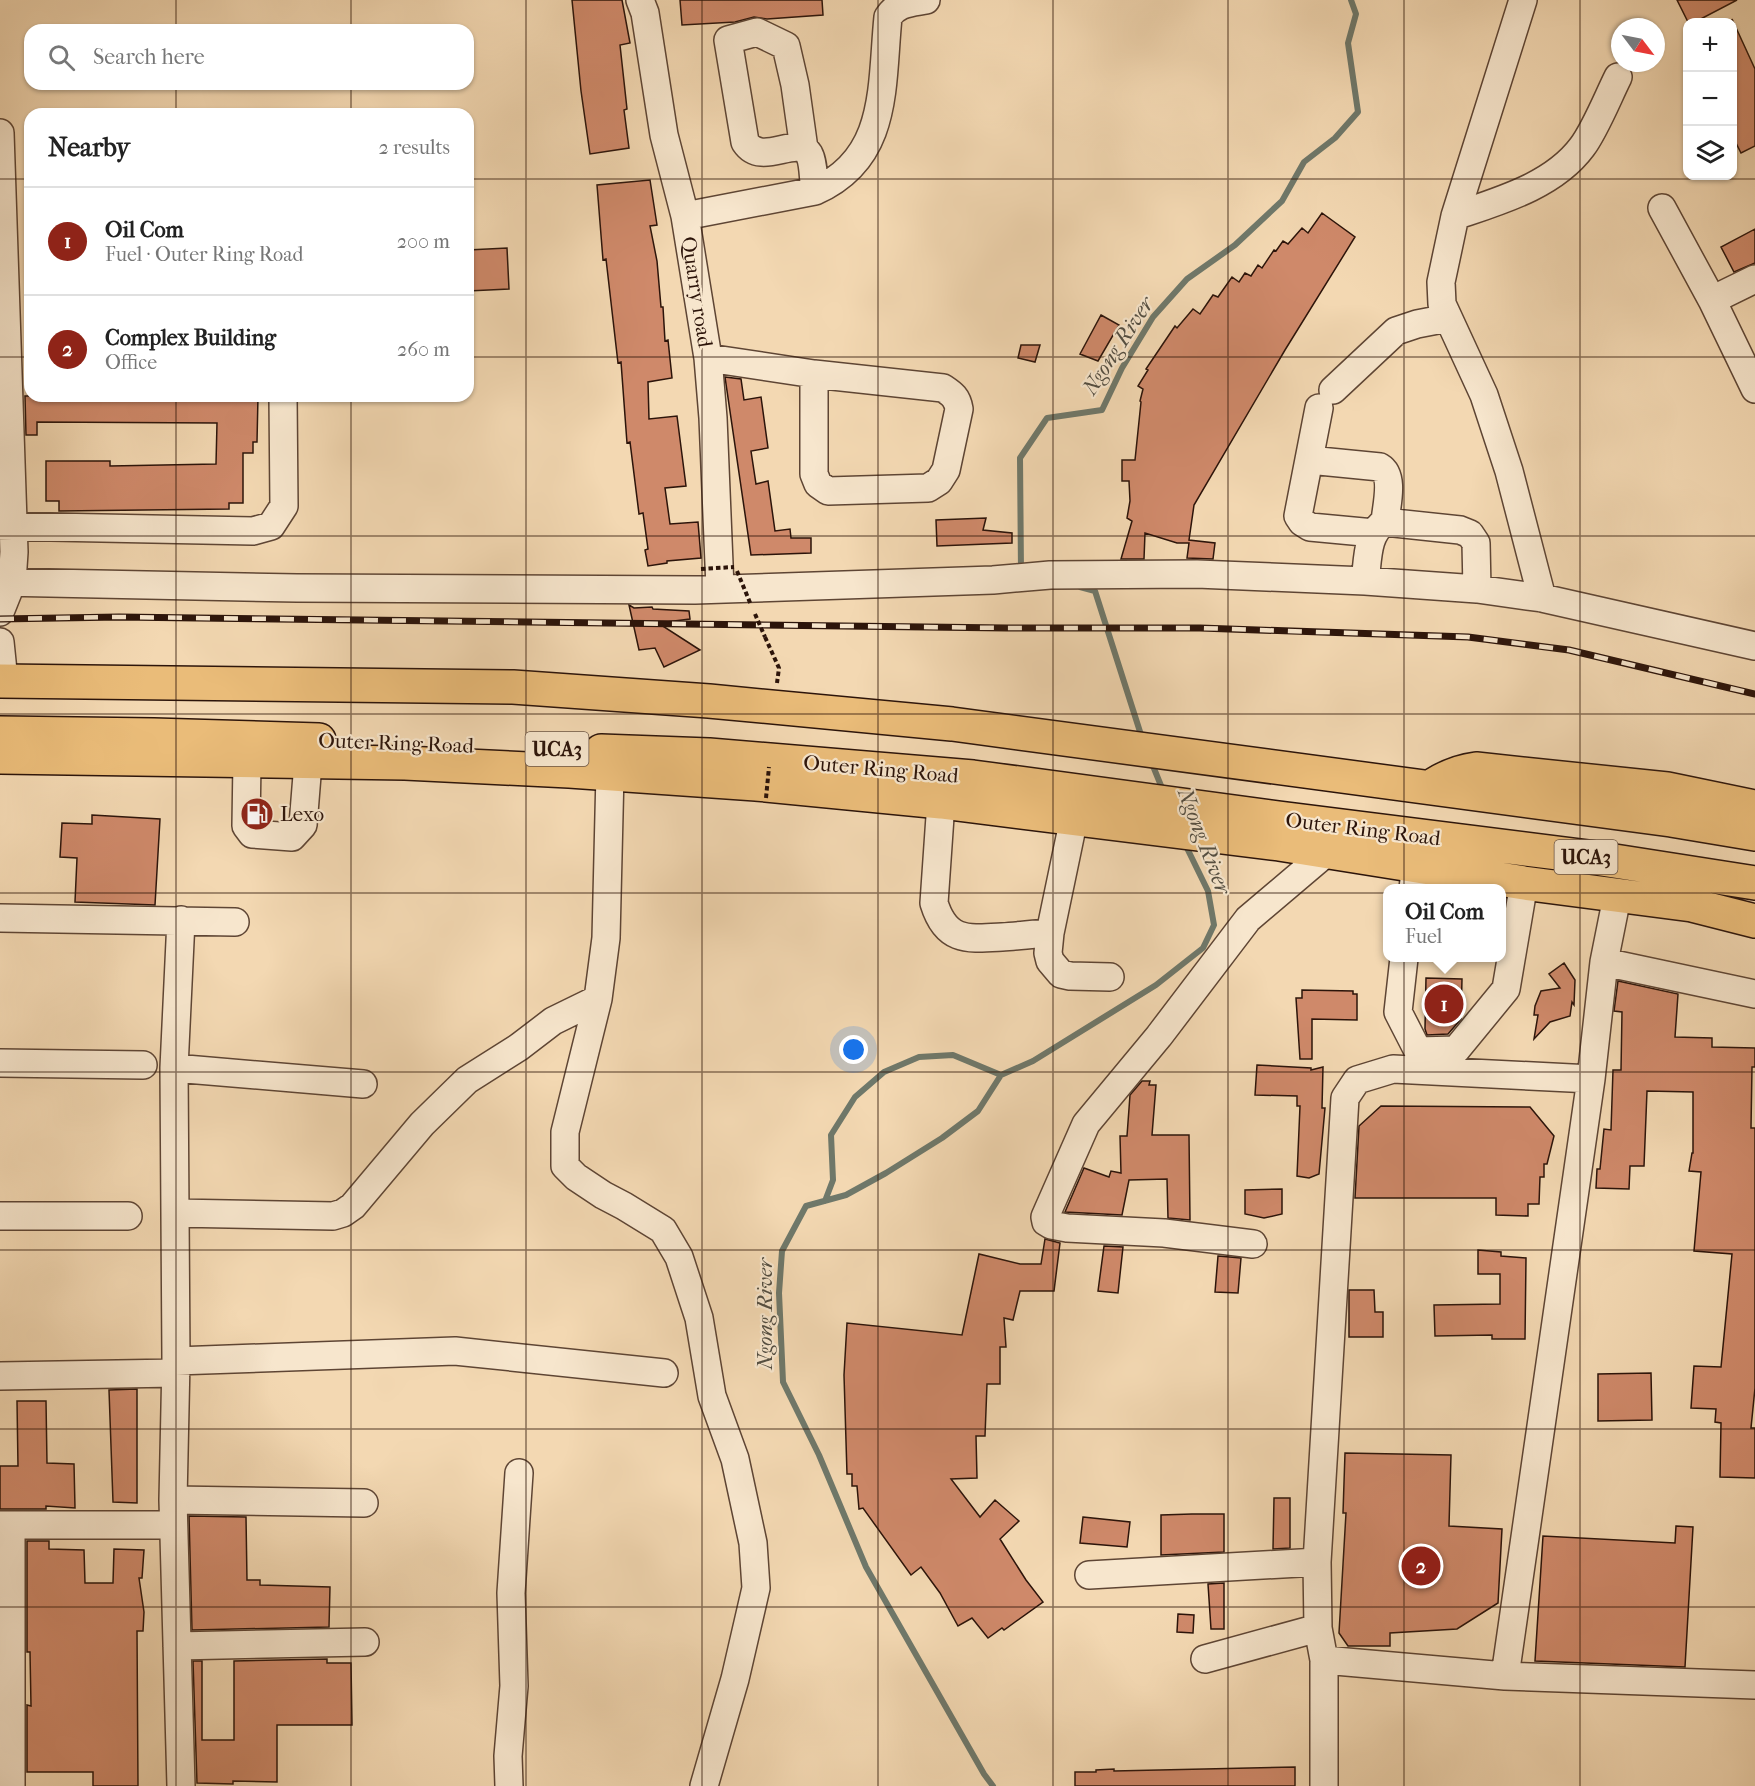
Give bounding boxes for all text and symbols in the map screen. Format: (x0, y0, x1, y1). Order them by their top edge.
north arrow (1611, 18, 1665, 72)
map controls (1683, 18, 1737, 180)
button: + (1683, 18, 1737, 72)
search box (24, 24, 474, 90)
icon: search (45, 41, 78, 74)
text: Search here (93, 44, 205, 70)
button: − (1683, 72, 1737, 126)
button: layers (1683, 126, 1737, 180)
text: Nearby (48, 132, 130, 163)
text: 2 results (379, 136, 450, 159)
text: Oil Com (105, 217, 184, 243)
text: 1 (64, 230, 71, 253)
text: 200 m (397, 230, 450, 253)
street label: Quarry road (676, 235, 718, 350)
text: Fuel · Outer Ring Road (105, 243, 303, 266)
water label: Ngong River (1076, 290, 1160, 401)
text: Complex Building (105, 325, 276, 351)
text: 2 (62, 338, 73, 361)
text: 260 m (397, 338, 450, 361)
text: Office (105, 351, 157, 374)
street label: Outer Ring Road (318, 728, 475, 758)
road number: UCA3 (526, 732, 588, 766)
street label: Outer Ring Road (802, 750, 960, 788)
water label: Ngong River (1172, 783, 1237, 900)
fuel station icon: Lexo (239, 796, 275, 832)
place label: Lexo (280, 802, 324, 826)
street label: Outer Ring Road (1284, 808, 1442, 850)
road number: UCA3 (1554, 840, 1618, 874)
popup (1383, 884, 1506, 962)
text: Oil Com (1405, 899, 1484, 925)
text: Fuel (1405, 925, 1442, 948)
pin: 1 (1424, 982, 1464, 1026)
your location (839, 1035, 868, 1064)
water label: Ngong River (752, 1256, 778, 1371)
pin: 2 (1402, 1544, 1440, 1588)

